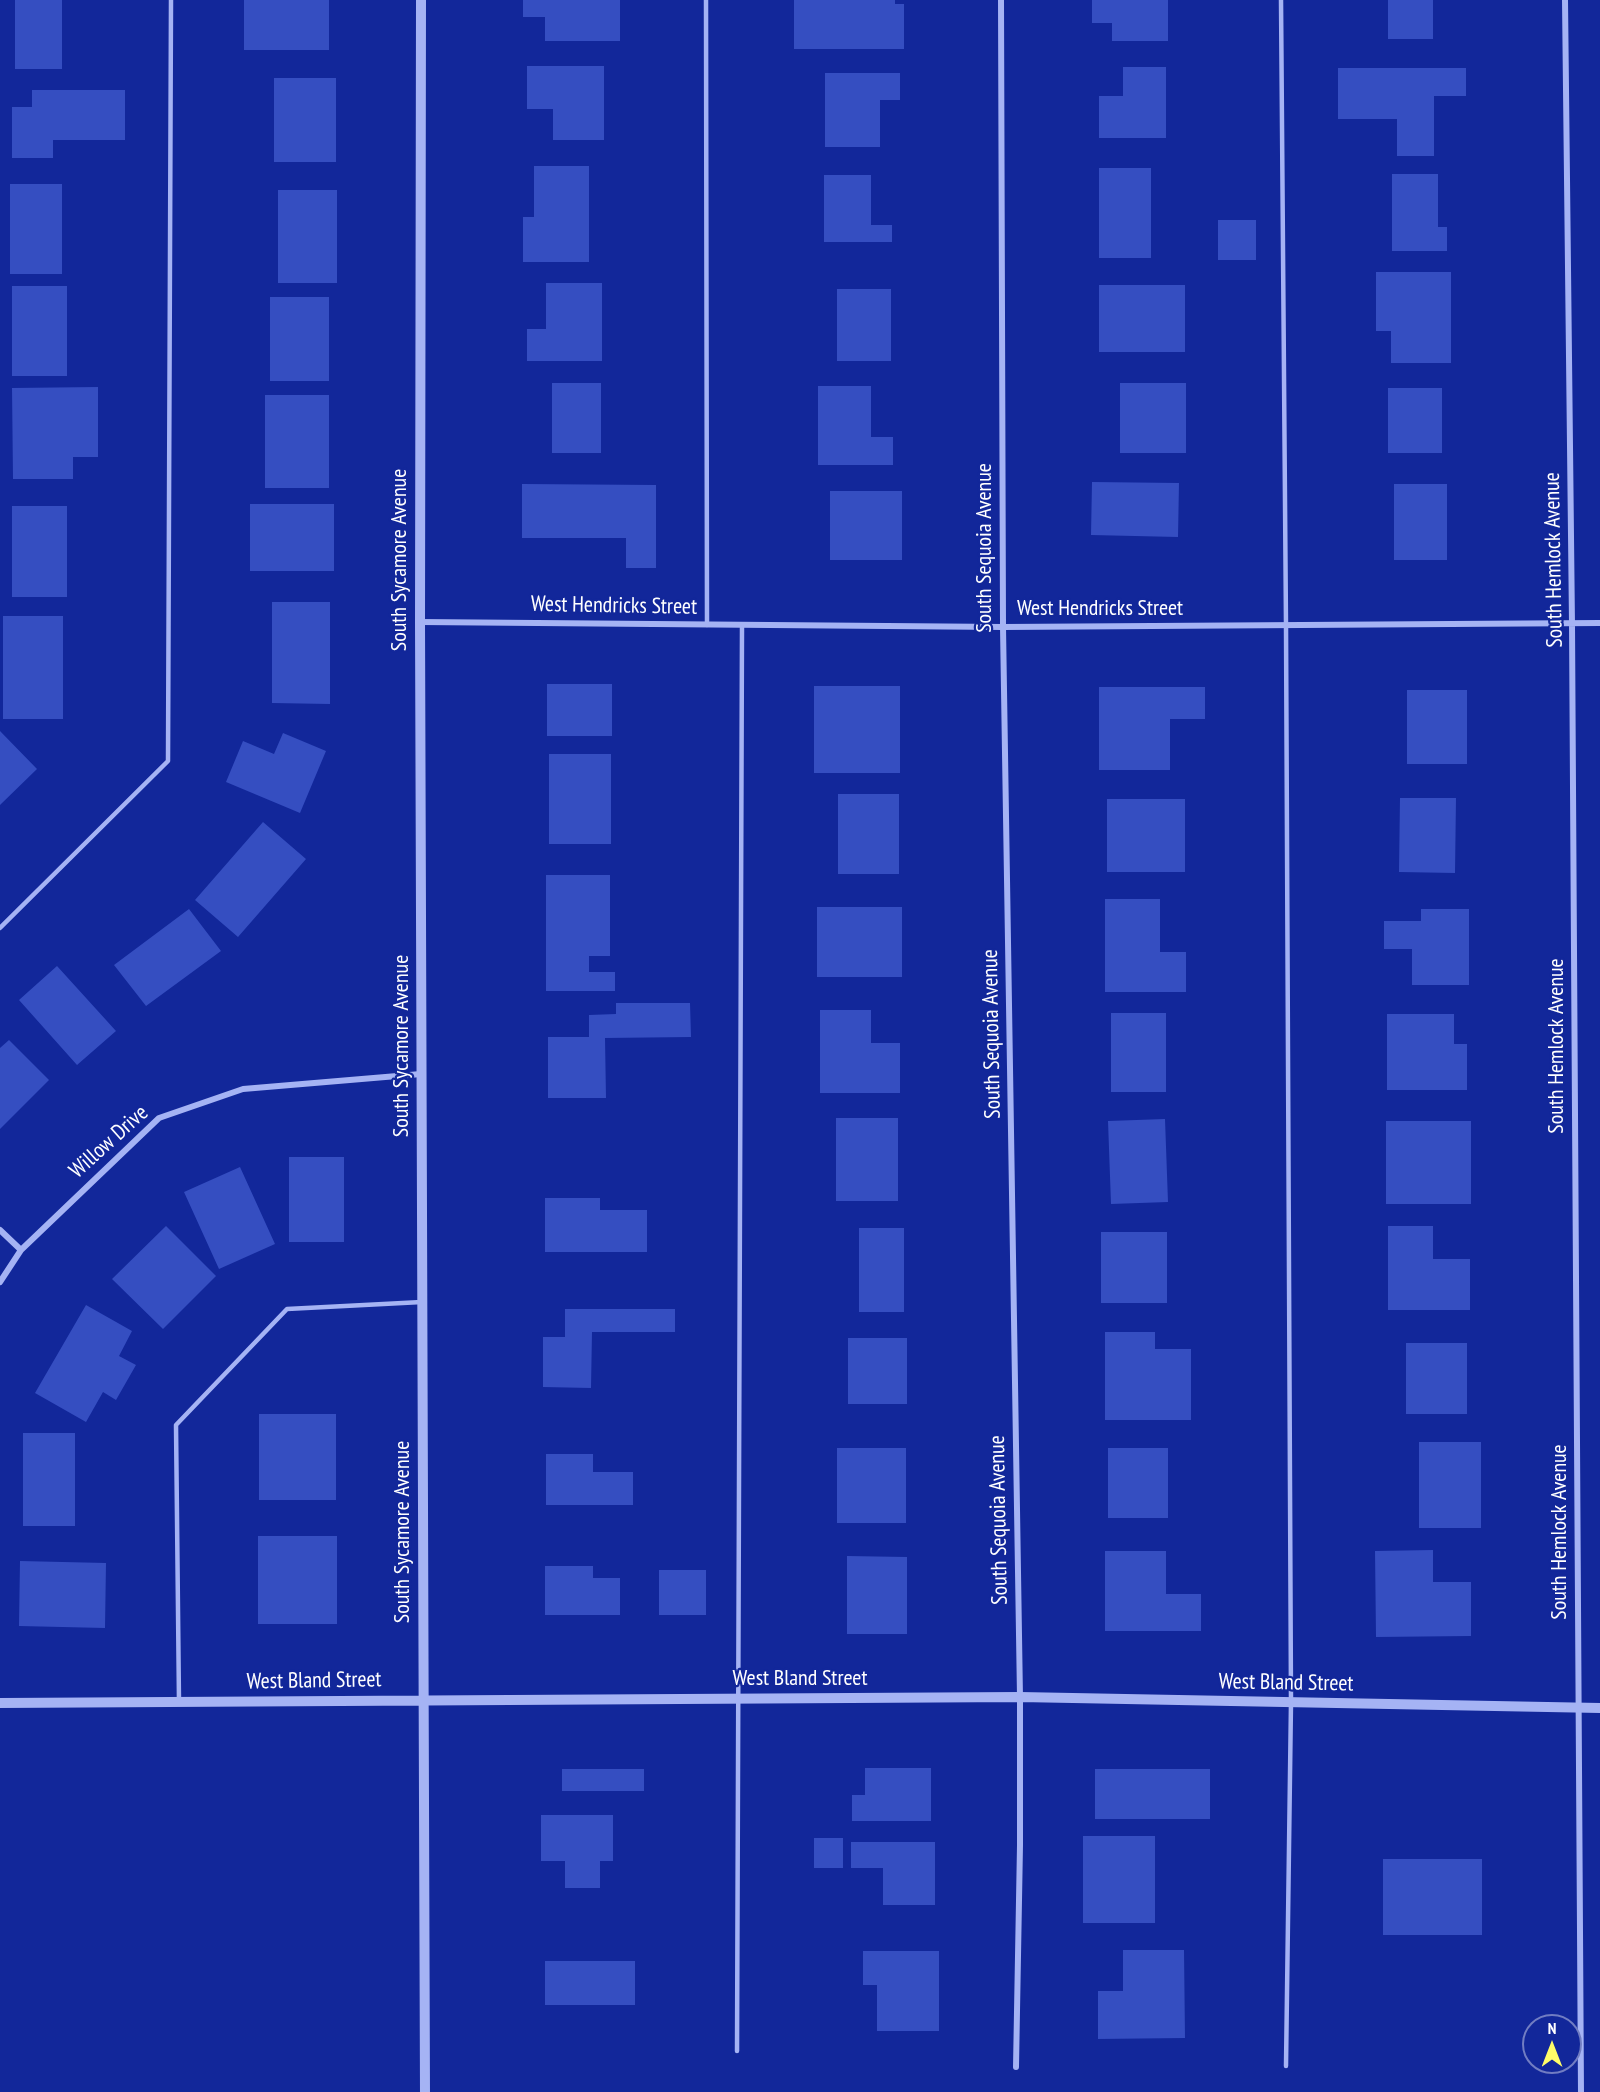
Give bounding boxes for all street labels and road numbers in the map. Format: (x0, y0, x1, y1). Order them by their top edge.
street label: South Sequoia Avenue (972, 463, 998, 633)
street label: South Sycamore Avenue (387, 469, 413, 651)
street label: South Hemlock Avenue (1539, 472, 1569, 648)
street label: West Hendricks Street (531, 591, 697, 621)
street label: West Hendricks Street (1017, 596, 1183, 622)
street label: South Sequoia Avenue (977, 949, 1007, 1119)
street label: South Sycamore Avenue (389, 955, 415, 1137)
street label: South Hemlock Avenue (1544, 958, 1570, 1134)
street label: Willow Drive (64, 1100, 154, 1184)
street label: South Sequoia Avenue (984, 1435, 1014, 1605)
street label: South Sycamore Avenue (390, 1441, 416, 1623)
street label: South Hemlock Avenue (1547, 1444, 1573, 1620)
street label: West Bland Street (733, 1666, 867, 1692)
street label: West Bland Street (246, 1667, 382, 1695)
street label: West Bland Street (1218, 1669, 1354, 1697)

